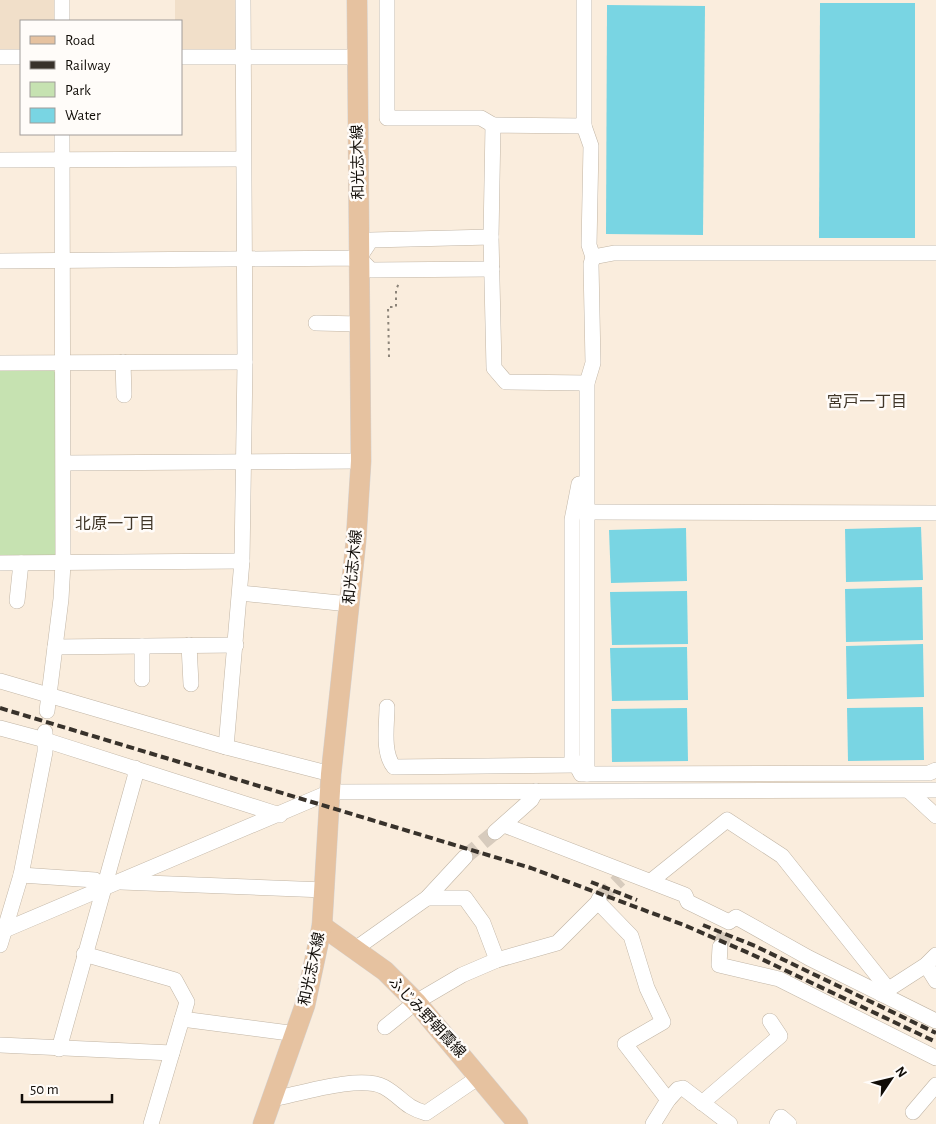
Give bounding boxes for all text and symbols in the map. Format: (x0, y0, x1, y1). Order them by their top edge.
legend (20, 20, 182, 135)
text: Road (65, 33, 95, 48)
text: Railway (65, 58, 111, 73)
text: Park (65, 83, 91, 98)
text: Water (65, 108, 101, 123)
street label: 和光志木線 (349, 124, 366, 200)
district label: 宮戸一丁目 (827, 394, 907, 410)
district label: 北原一丁目 (75, 515, 155, 532)
street label: 和光志木線 (341, 529, 364, 605)
street label: 和光志木線 (296, 931, 327, 1007)
street label: ふじみ野朝霞線 (386, 973, 469, 1061)
north arrow (866, 1054, 916, 1104)
text: N (892, 1064, 909, 1080)
scale bar (22, 1072, 112, 1104)
text: 50 m (30, 1082, 59, 1097)

